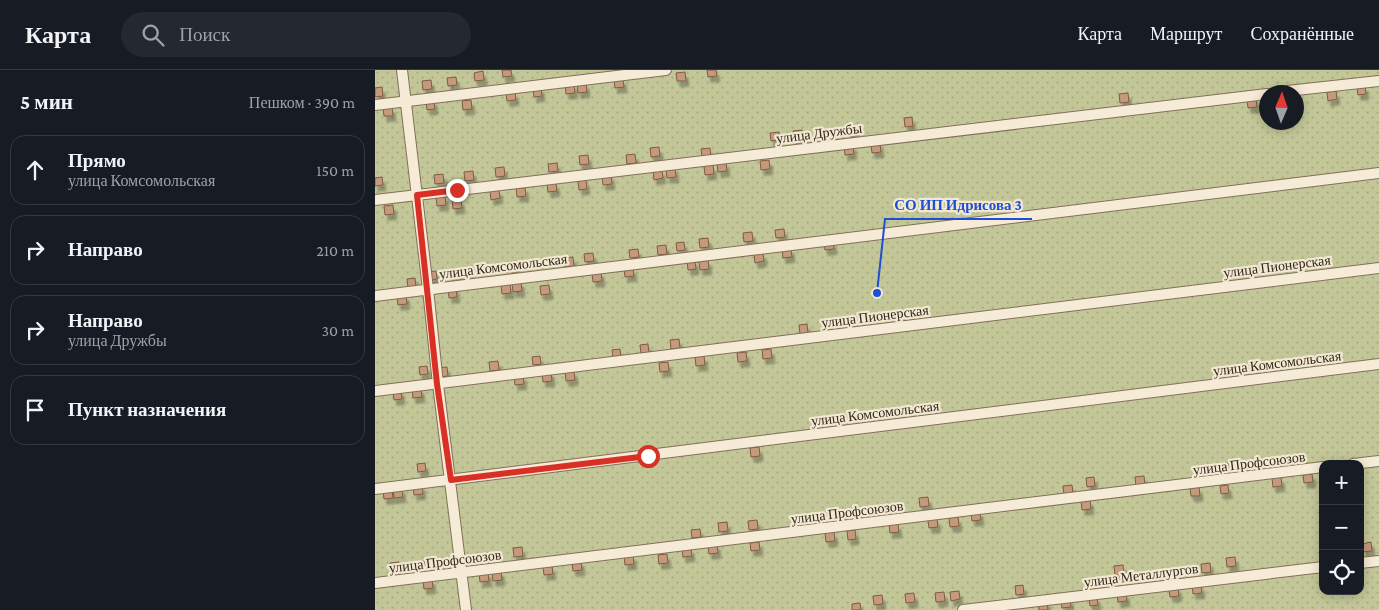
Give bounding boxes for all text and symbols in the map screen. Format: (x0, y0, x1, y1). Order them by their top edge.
search box (121, 12, 471, 57)
text: Карта (25, 21, 91, 48)
icon: search (139, 21, 167, 49)
text: Поиск (179, 24, 230, 45)
text: Карта (1077, 24, 1122, 44)
text: Маршрут (1150, 24, 1222, 44)
text: Сохранённые (1250, 24, 1354, 44)
north arrow (1259, 85, 1304, 130)
text: 5 мин (20, 90, 73, 114)
text: Пешком · 390 m (249, 94, 355, 111)
street label: улица Дружбы (775, 120, 863, 146)
text: Прямо (68, 150, 126, 171)
icon: ahead (21, 156, 49, 184)
text: 150 m (316, 162, 354, 179)
text: улица Комсомольская (68, 172, 215, 189)
route end (446, 179, 469, 202)
callout: СО ИП Идрисова 3 (885, 189, 1032, 219)
text: СО ИП Идрисова 3 (894, 197, 1022, 213)
icon: right (21, 236, 49, 264)
text: Направо (68, 239, 143, 260)
text: 210 m (316, 242, 354, 259)
street label: улица Комсомольская (438, 250, 568, 282)
street label: улица Пионерская (1222, 251, 1332, 281)
street label: улица Пионерская (820, 301, 930, 331)
text: Направо (68, 310, 143, 331)
icon: right (21, 316, 49, 344)
text: 30 m (322, 322, 354, 339)
text: улица Дружбы (68, 332, 167, 349)
street label: улица Комсомольская (1212, 347, 1342, 379)
icon: arrive (21, 396, 49, 424)
street label: улица Комсомольская (810, 397, 940, 429)
text: Пункт назначения (68, 399, 226, 420)
route start (637, 445, 660, 468)
street label: улица Профсоюзов (1192, 448, 1306, 478)
map controls (1319, 460, 1364, 595)
button: + (1319, 460, 1364, 505)
street label: улица Профсоюзов (790, 497, 904, 527)
button: − (1319, 505, 1364, 550)
street label: улица Профсоюзов (388, 546, 502, 576)
button: locate (1319, 550, 1364, 595)
street label: улица Металлургов (1083, 560, 1200, 590)

